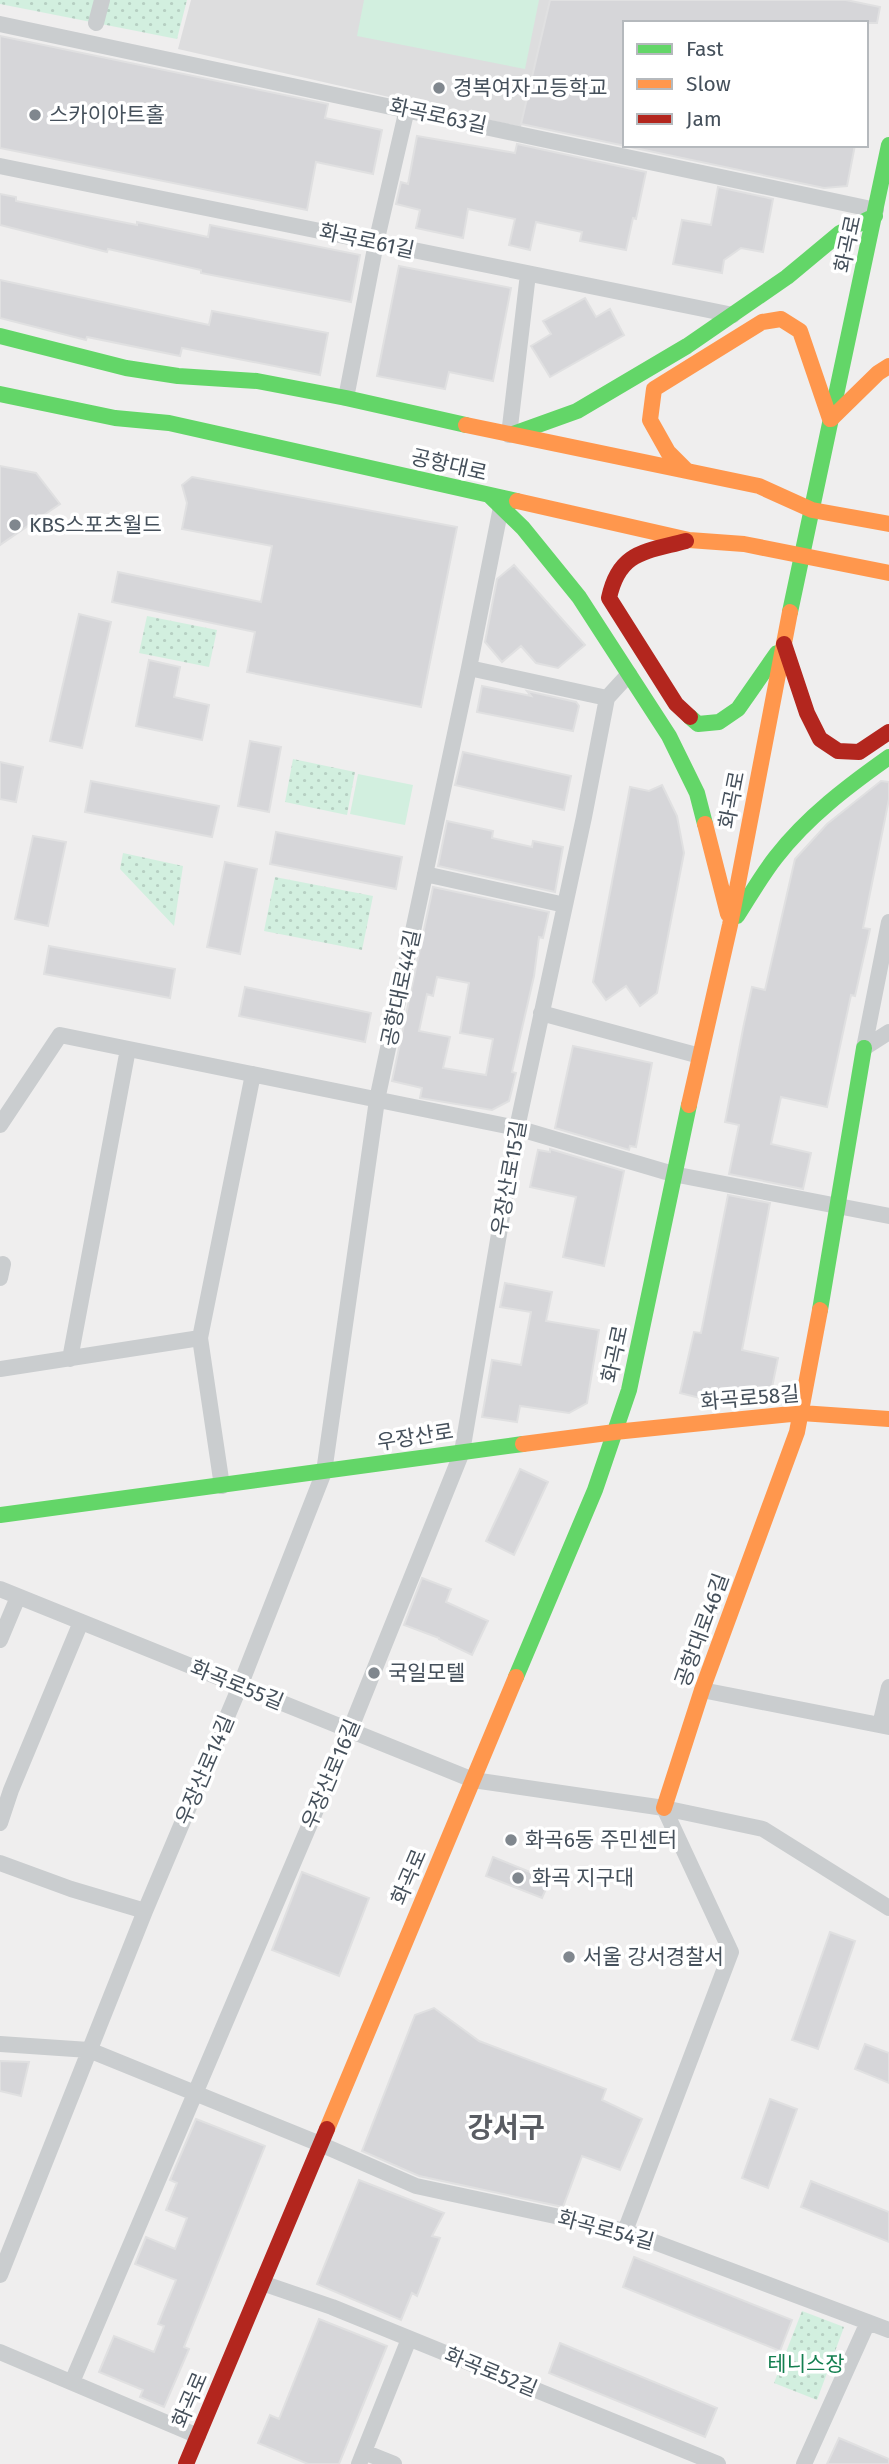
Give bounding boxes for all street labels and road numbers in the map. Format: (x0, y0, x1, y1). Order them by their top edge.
street label: 화곡로63길 (387, 93, 489, 139)
street label: 화곡로 (829, 213, 867, 275)
street label: 화곡로61길 (317, 218, 417, 264)
street label: 공항대로 (408, 444, 490, 486)
street label: 화곡로 (714, 769, 750, 831)
street label: 공항대로44길 (376, 927, 426, 1049)
street label: 우장산로15길 (486, 1119, 532, 1237)
street label: 화곡로 (596, 1323, 634, 1385)
street label: 화곡로58길 (699, 1381, 801, 1415)
street label: 우장산로 (375, 1418, 455, 1456)
street label: 공항대로46길 (669, 1570, 735, 1690)
street label: 화곡로55길 (187, 1655, 287, 1715)
street label: 우장산로14길 (170, 1711, 240, 1829)
street label: 우장산로16길 (296, 1715, 366, 1833)
street label: 화곡로 (386, 1845, 432, 1909)
street label: 화곡로54길 (555, 2205, 657, 2255)
street label: 화곡로52길 (441, 2342, 541, 2402)
street label: 화곡로 (167, 2368, 213, 2432)

